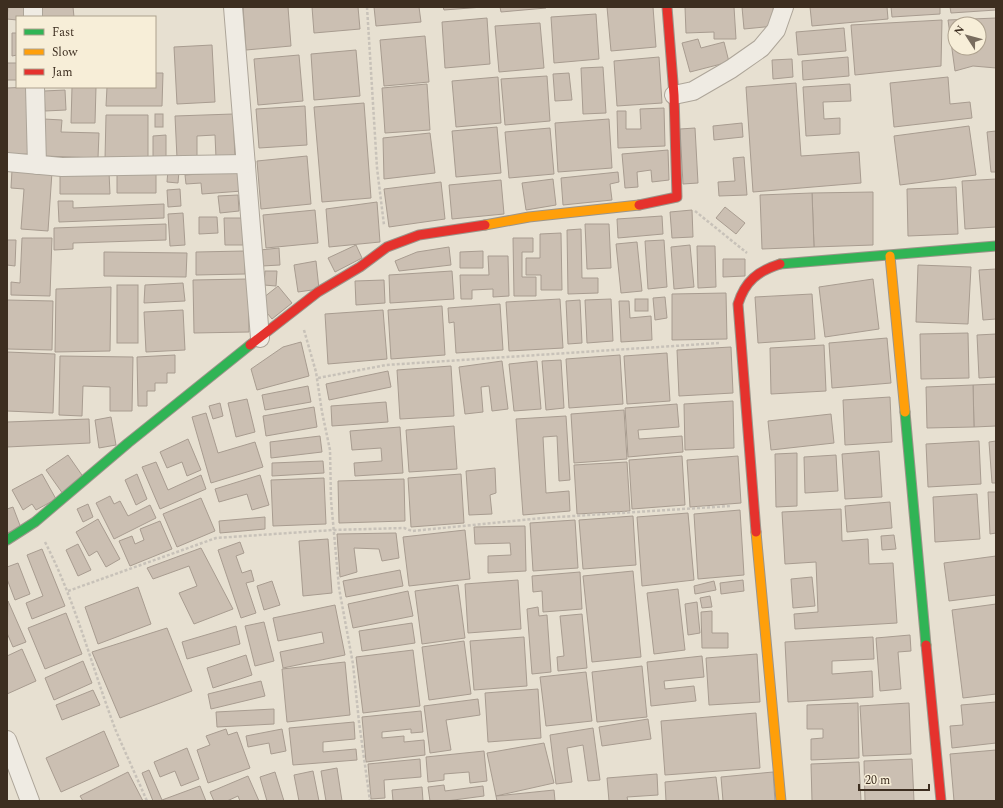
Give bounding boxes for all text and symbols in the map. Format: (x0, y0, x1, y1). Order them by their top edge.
legend (16, 16, 156, 88)
north arrow (947, 16, 987, 56)
text: N (950, 22, 969, 39)
text: Fast (52, 23, 74, 42)
text: Slow (52, 43, 78, 62)
text: Jam (52, 63, 73, 82)
scale bar (859, 766, 929, 792)
text: 20 m (865, 771, 890, 790)

